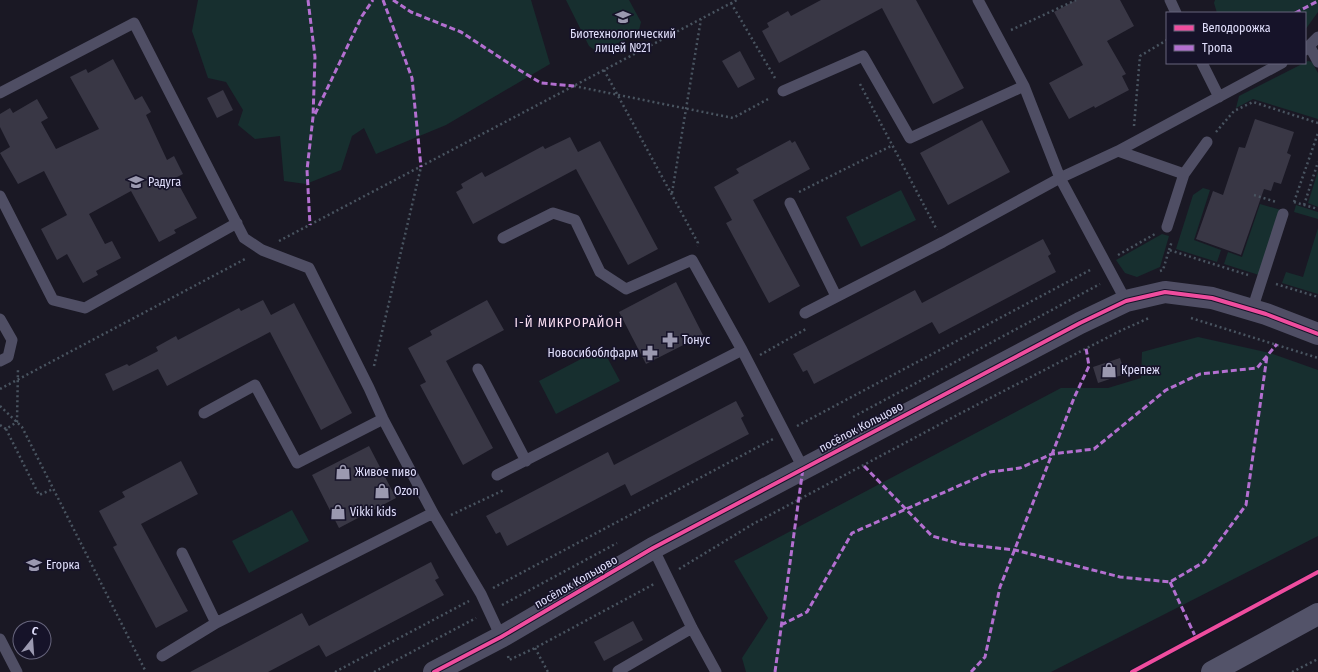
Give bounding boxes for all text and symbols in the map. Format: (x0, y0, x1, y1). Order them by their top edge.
school or university icon: Биотехнологический лицей №21 (614, 8, 632, 26)
legend (1166, 12, 1306, 64)
text: Велодорожка (1202, 21, 1271, 35)
place label: Биотехнологический лицей №21 (570, 27, 676, 55)
text: Тропа (1202, 41, 1233, 55)
school or university icon: Радуга (127, 173, 145, 191)
place label: Радуга (148, 175, 181, 189)
district label: I-Й МИКРОРАЙОН (515, 315, 623, 330)
pharmacy icon: Тонус (661, 331, 679, 349)
place label: Тонус (682, 333, 710, 347)
pharmacy icon: Новосибоблфарм (641, 344, 659, 362)
place label: Новосибоблфарм (547, 346, 638, 360)
shop icon: Крепеж (1100, 361, 1118, 379)
place label: Крепеж (1121, 363, 1160, 377)
street label: посёлок Кольцово (817, 399, 905, 455)
shop icon: Живое пиво (334, 463, 352, 481)
place label: Живое пиво (355, 465, 417, 479)
shop icon: Ozon (373, 482, 391, 500)
place label: Ozon (394, 484, 419, 498)
shop icon: Vikki kids (329, 503, 347, 521)
place label: Vikki kids (350, 505, 396, 519)
street label: посёлок Кольцово (532, 553, 620, 611)
school or university icon: Егорка (25, 556, 43, 574)
place label: Егорка (46, 558, 80, 572)
north arrow (12, 620, 52, 660)
text: С (30, 624, 40, 638)

